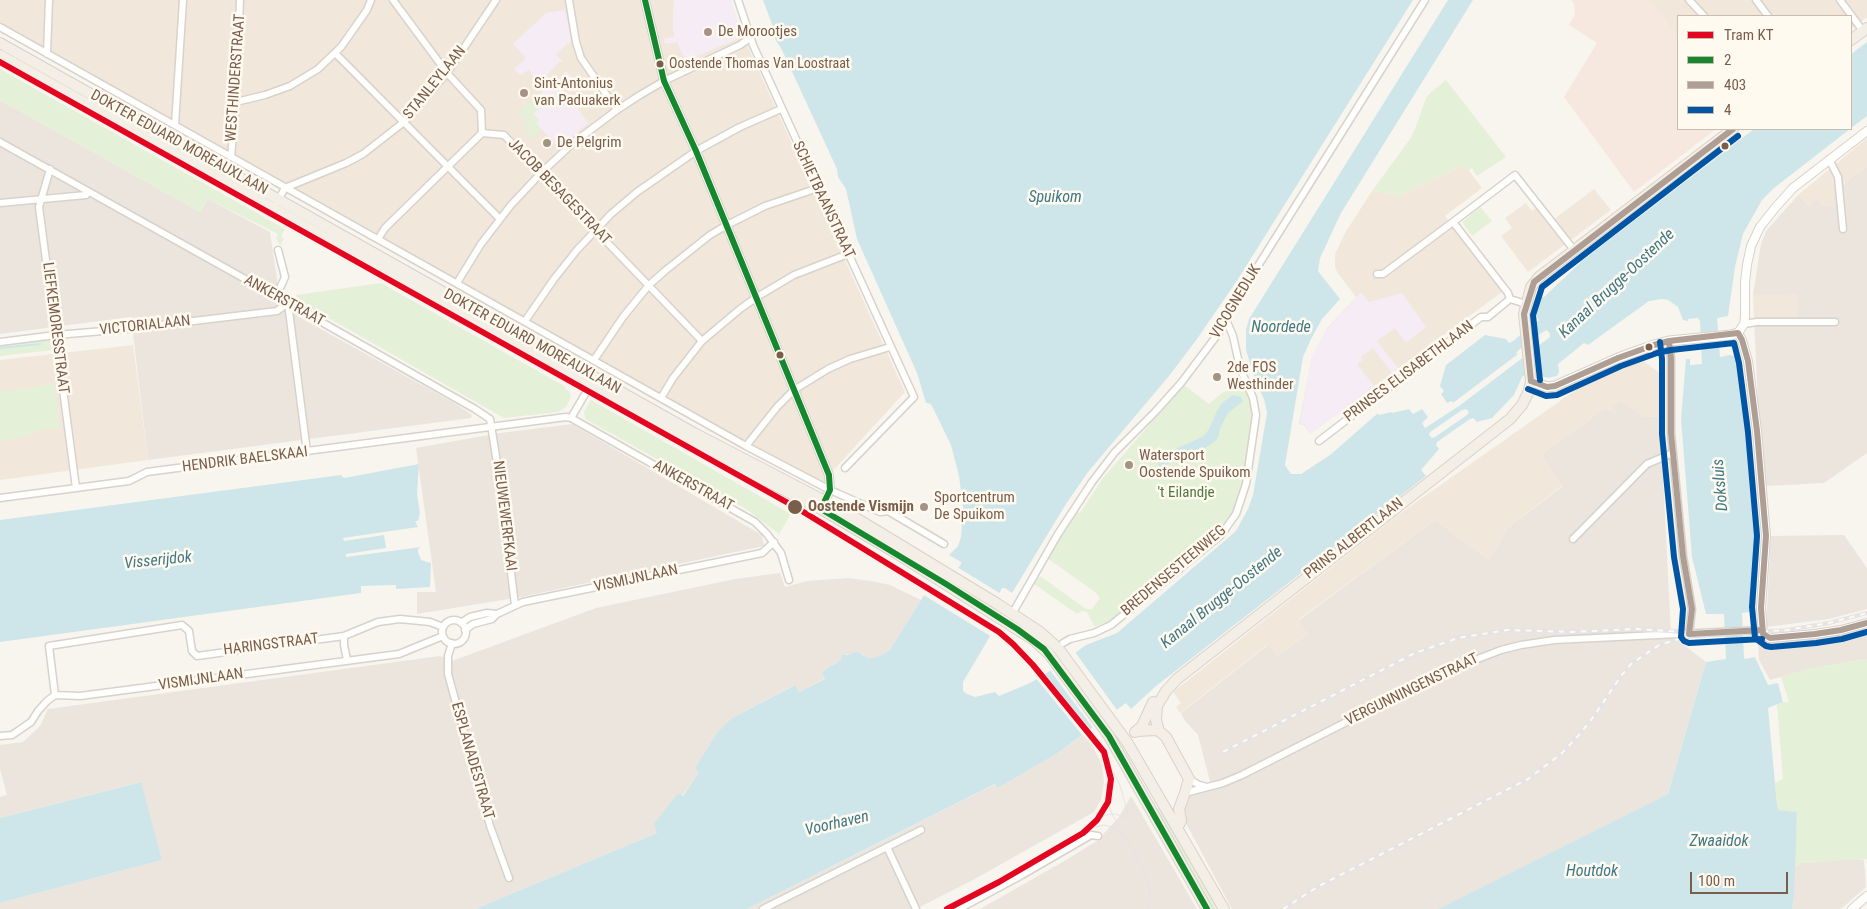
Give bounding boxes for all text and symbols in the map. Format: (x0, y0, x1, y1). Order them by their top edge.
street label: WESTHINDERSTRAAT (223, 13, 249, 143)
legend (1677, 15, 1852, 130)
place label: De Morootjes (718, 23, 797, 41)
marker: De Morootjes (702, 26, 714, 38)
text: Tram KT (1724, 26, 1773, 44)
street label: STANLEYLAAN (400, 43, 470, 123)
text: 2 (1724, 51, 1731, 69)
place label: Oostende Thomas Van Loostraat (669, 56, 850, 72)
marker: Oostende Thomas Van Loostraat (655, 59, 665, 69)
place label: Sint-Antonius van Paduakerk (534, 75, 620, 110)
text: 403 (1724, 76, 1746, 94)
street label: DOKTER EDUARD MOREAUXLAAN (87, 87, 271, 199)
marker: Sint-Antonius van Paduakerk (518, 87, 530, 99)
text: 4 (1724, 101, 1731, 119)
place label: De Pelgrim (557, 134, 621, 152)
street label: JACOB BESAGESTRAAT (504, 135, 614, 249)
marker: De Pelgrim (541, 137, 553, 149)
street label: SCHIETBAANSTRAAT (788, 139, 858, 261)
unlabelled marker (1720, 141, 1730, 151)
water label: Spuikom (1028, 188, 1082, 208)
water label: Kanaal Brugge-Oostende (1555, 225, 1679, 343)
street label: LIEFKEMORESSTRAAT (38, 261, 72, 395)
street label: VICOGNEDIJK (1207, 262, 1265, 342)
street label: ANKERSTRAAT (241, 271, 327, 331)
street label: DOKTER EDUARD MOREAUXLAAN (440, 286, 624, 398)
street label: VICTORIALAAN (99, 312, 191, 340)
street label: PRINSES ELISABETHLAAN (1341, 317, 1477, 427)
water label: Noordede (1251, 318, 1311, 338)
unlabelled marker (1644, 342, 1654, 352)
unlabelled marker (775, 350, 785, 360)
place label: 2de FOS Westhinder (1227, 359, 1294, 394)
marker: 2de FOS Westhinder (1211, 371, 1223, 383)
street label: HENDRIK BAELSKAAI (181, 443, 309, 477)
place label: Watersport Oostende Spuikom (1139, 447, 1250, 482)
street label: ANKERSTRAAT (650, 456, 736, 516)
water label: Doksluis (1709, 458, 1733, 512)
marker: Watersport Oostende Spuikom (1123, 459, 1135, 471)
street label: NIEUWEWERFKAAI (488, 460, 520, 572)
park label: 't Eilandje (1157, 484, 1215, 502)
place label: Sportcentrum De Spuikom (934, 489, 1015, 524)
street label: PRINS ALBERTLAAN (1301, 495, 1407, 583)
marker: Oostende Vismijn (786, 498, 804, 516)
place label: Oostende Vismijn (808, 498, 914, 516)
marker: Sportcentrum De Spuikom (918, 501, 930, 513)
street label: BREDENSESTEENWEG (1118, 522, 1230, 620)
water label: Kanaal Brugge-Oostende (1157, 543, 1287, 653)
water label: Visserijdok (123, 548, 193, 574)
street label: VISMIJNLAAN (592, 561, 680, 597)
street label: HARINGSTRAAT (222, 630, 320, 660)
street label: VERGUNNINGENSTRAAT (1342, 650, 1482, 730)
street label: VISMIJNLAAN (157, 665, 245, 695)
street label: ESPLANADESTRAAT (447, 700, 497, 822)
water label: Voorhaven (803, 807, 871, 841)
water label: Zwaaidok (1690, 832, 1748, 852)
water label: Houtdok (1566, 862, 1618, 882)
scale bar (1692, 862, 1790, 894)
text: 100 m (1698, 872, 1735, 890)

